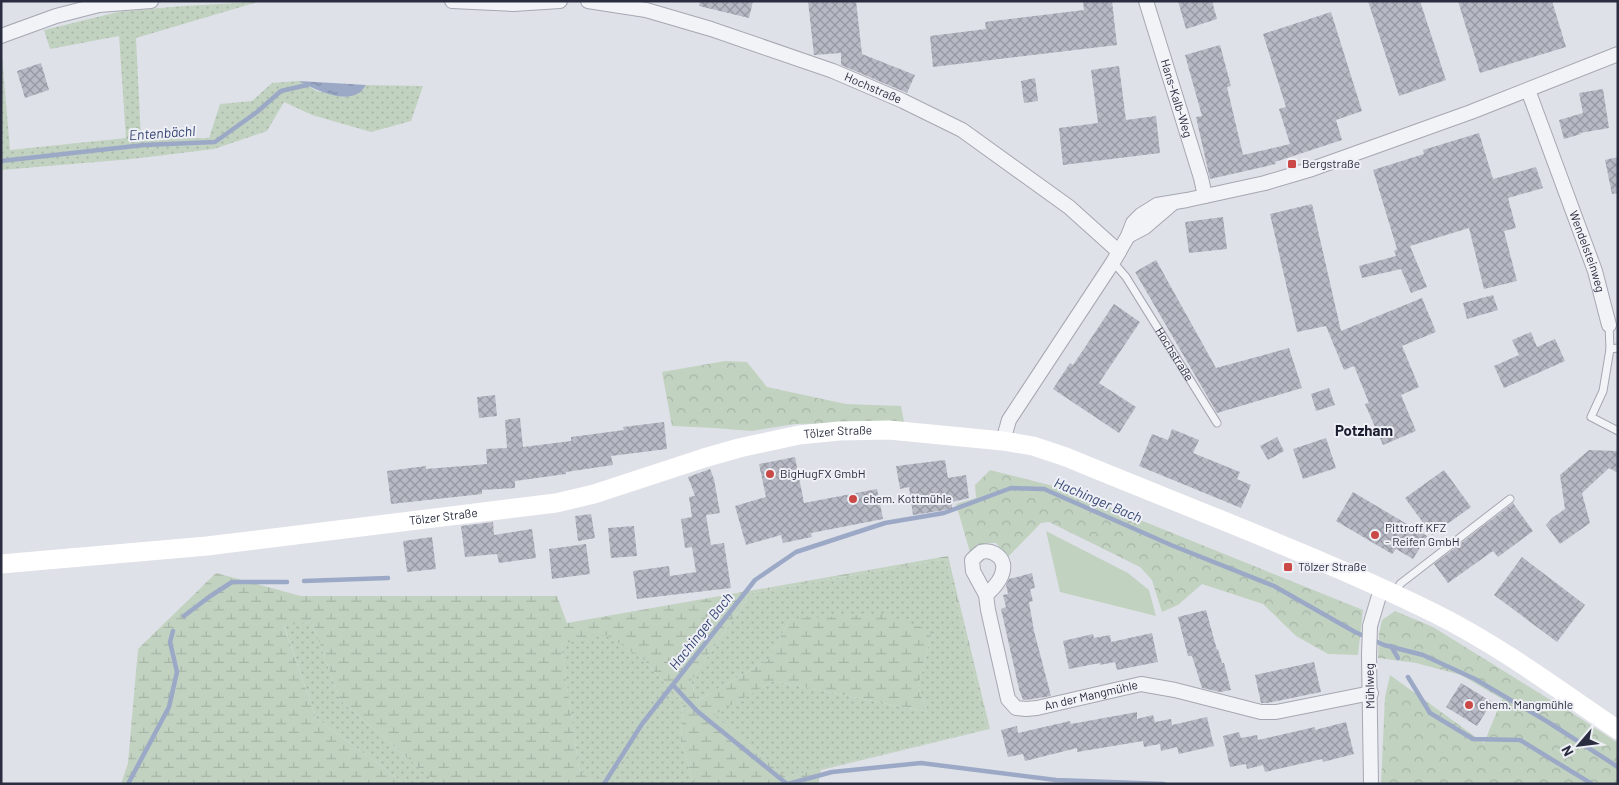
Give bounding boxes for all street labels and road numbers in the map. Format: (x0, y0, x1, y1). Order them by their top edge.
street label: Hans-Kalb-Weg (1158, 57, 1196, 139)
street label: Hochstraße (843, 69, 904, 106)
street label: Wendelsteinweg (1567, 208, 1608, 294)
street label: Hochstraße (1153, 324, 1197, 383)
street label: Tölzer Straße (803, 422, 872, 441)
street label: Tölzer Straße (408, 505, 478, 527)
street label: Mühlweg (1362, 663, 1376, 709)
street label: An der Mangmühle (1043, 677, 1139, 712)

